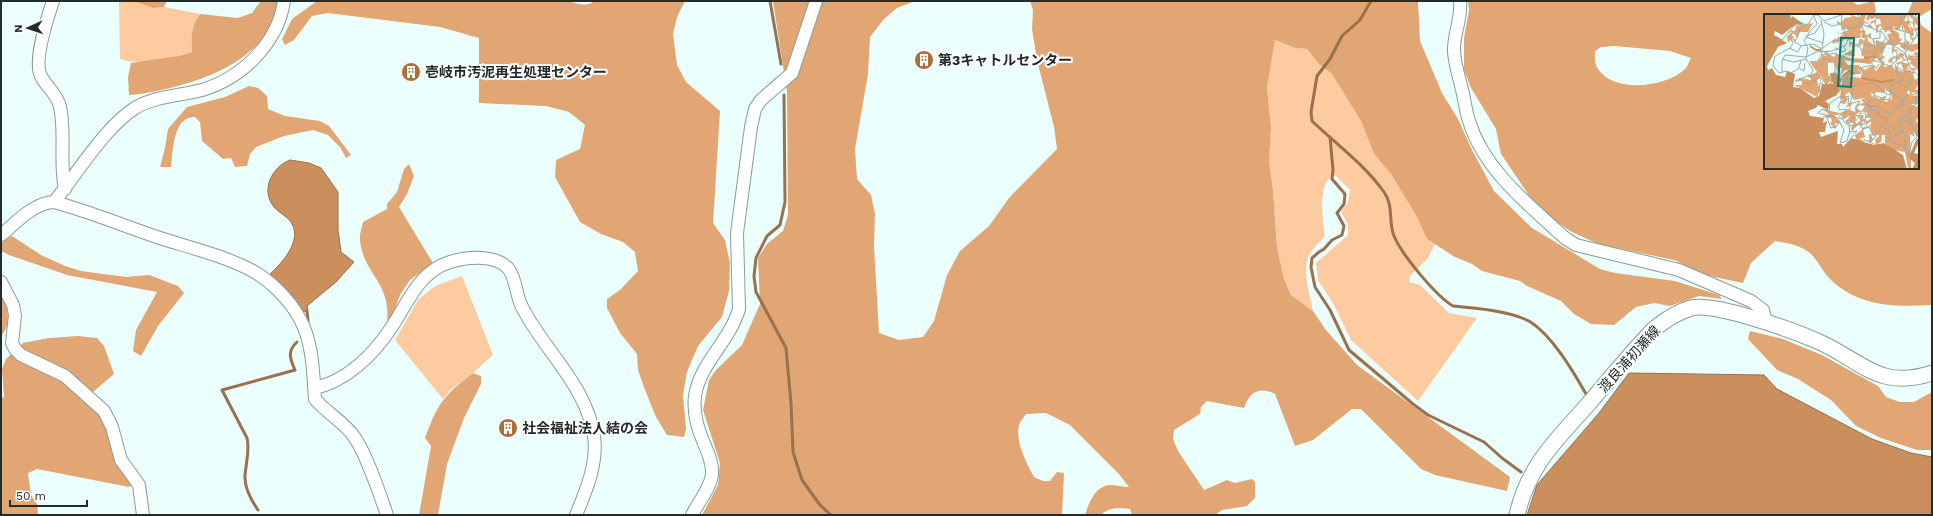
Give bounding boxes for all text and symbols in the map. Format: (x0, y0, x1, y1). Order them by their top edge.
north arrow (8, 8, 48, 48)
inset map (1764, 14, 1919, 169)
text: N (12, 24, 25, 33)
building icon: 第3キャトルセンター (913, 49, 935, 71)
place label: 第3キャトルセンター (938, 52, 1072, 68)
building icon: 壱岐市汚泥再生処理センター (400, 61, 422, 83)
place label: 壱岐市汚泥再生処理センター (425, 64, 607, 80)
street label: 渡良浦初瀬線 (1595, 322, 1663, 396)
building icon: 社会福祉法人結の会 (497, 417, 519, 439)
place label: 社会福祉法人結の会 (522, 420, 648, 436)
scale bar (10, 482, 87, 508)
text: 50 m (16, 489, 46, 503)

